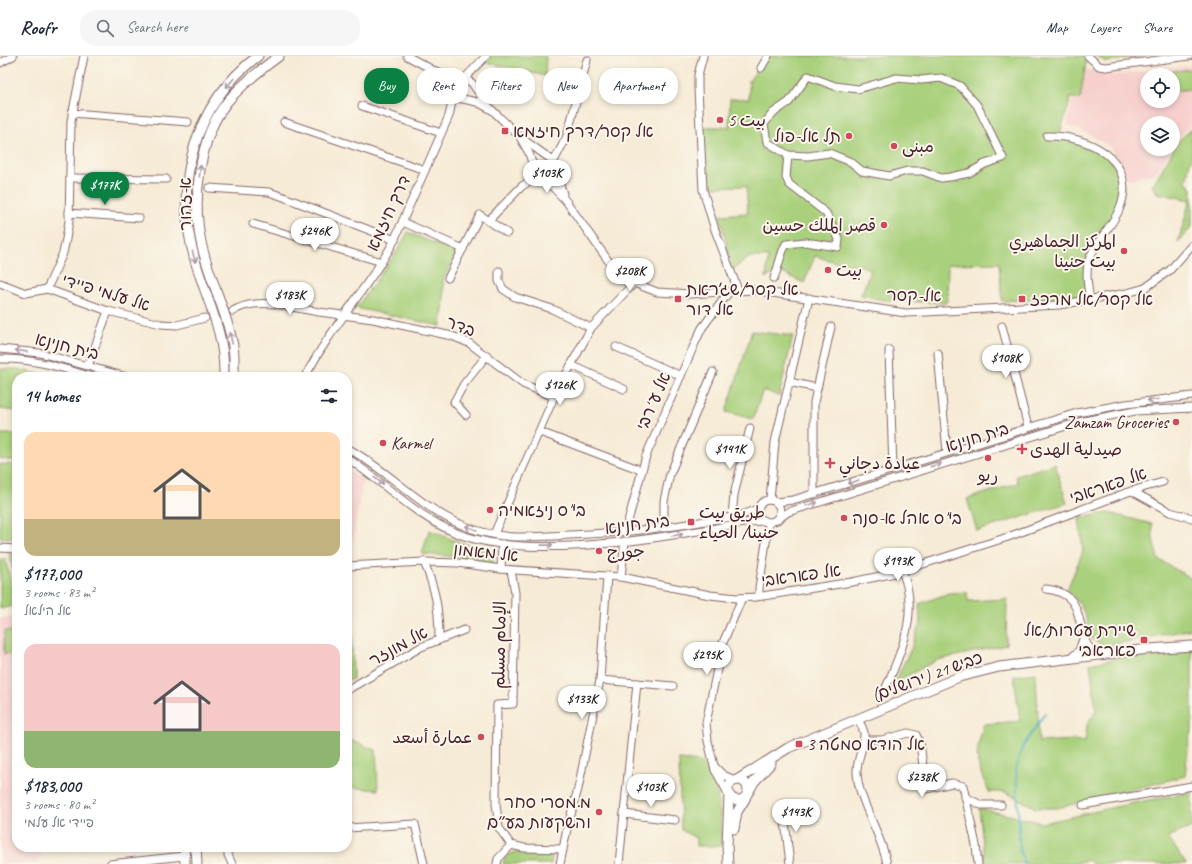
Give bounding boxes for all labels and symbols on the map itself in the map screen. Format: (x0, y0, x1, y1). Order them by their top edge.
one-way arrow (226, 78, 235, 88)
place label: بيت 5 (728, 110, 766, 131)
marker: بيت 5 (715, 115, 725, 125)
place label: אל קסר/דרך חיזמא (513, 121, 653, 142)
marker: אל קסר/דרך חיזמא (500, 126, 510, 136)
place label: תל אל-פול (773, 126, 841, 147)
marker: תל אל-פול (844, 131, 854, 141)
place label: مبنى (902, 136, 934, 157)
marker: مبنى (889, 141, 899, 151)
pin: $103K (519, 160, 575, 194)
one-way arrow (197, 165, 204, 178)
pin: $177K (77, 172, 133, 206)
street label: דרך חיזמא (362, 172, 415, 255)
street label: א-זהור (175, 177, 196, 231)
place label: قصر الملك حسين (762, 215, 876, 236)
pin: $246K (287, 218, 343, 252)
marker: قصر الملك حسين (879, 220, 889, 230)
place label: المركز الجماهيري بيت حنينا (1009, 231, 1116, 272)
marker: المركز الجماهيري بيت حنينا (1119, 246, 1129, 256)
one-way arrow (191, 250, 198, 263)
pin: $208K (602, 258, 658, 292)
place label: بيت (836, 260, 862, 281)
marker: بيت (823, 265, 833, 275)
street label: אל עלמי פיידי (59, 269, 153, 316)
place label: אל קסר/שג׳ראת אל דור (685, 279, 799, 320)
pin: $183K (262, 282, 318, 316)
street label: אל-קסר (886, 285, 942, 306)
place label: אל קסר/אל מרכז (1030, 289, 1153, 310)
marker: אל קסר/שג׳ראת אל דור (673, 294, 683, 304)
marker: אל קסר/אל מרכז (1017, 294, 1027, 304)
street label: בדר (443, 311, 478, 342)
street label: בית חנינא (33, 328, 101, 365)
one-way arrow (227, 332, 235, 345)
pin: $108K (978, 345, 1034, 379)
one-way arrow (15, 347, 28, 354)
street label: אל ע 'רבי (631, 369, 676, 434)
pin: $126K (532, 372, 588, 406)
one-way arrow (1147, 396, 1160, 404)
place label: Zamzam Groceries (1064, 412, 1170, 433)
marker: Zamzam Groceries (1171, 417, 1181, 427)
street label: בית חנינא (943, 418, 1011, 457)
place label: Karmel (391, 433, 434, 454)
pin: $141K (702, 436, 758, 470)
marker: Karmel (378, 438, 388, 448)
place label: صيدلية الهدى (1030, 439, 1122, 460)
marker: صيدلية الهدى (1017, 444, 1027, 454)
place label: عيادة دجاني (839, 453, 920, 478)
marker: ريو (983, 453, 993, 463)
marker: عيادة دجاني (824, 457, 836, 469)
one-way arrow (929, 461, 942, 468)
street label: אל פאראבי (1067, 463, 1149, 508)
place label: ريو (976, 465, 998, 486)
one-way arrow (373, 477, 384, 485)
one-way arrow (847, 478, 859, 486)
place label: בי"ס ניזאמיה (498, 500, 586, 521)
one-way arrow (805, 500, 818, 507)
place label: طريق بيت حنينا/ الحياء (699, 502, 779, 543)
marker: בי"ס ניזאמיה (485, 505, 495, 515)
place label: בי"ס אהל א-סנה (852, 508, 962, 529)
street label: בית חנינא (603, 510, 671, 539)
marker: בי"ס אהל א-סנה (839, 513, 849, 523)
marker: طريق بيت حنينا/ الحياء (686, 517, 696, 527)
one-way arrow (465, 524, 477, 532)
one-way arrow (670, 531, 683, 539)
street label: אל מאמון (452, 539, 520, 566)
one-way arrow (540, 541, 553, 549)
place label: جورج (607, 541, 645, 563)
marker: جورج (594, 546, 604, 556)
pin: $193K (870, 548, 926, 582)
street label: אל פאראבי (760, 560, 842, 591)
street label: الإمام مسلم (488, 601, 513, 689)
place label: שיירת עטרות/אל פאראבי (1024, 620, 1136, 661)
street label: אל מונזר (365, 622, 431, 671)
marker: שיירת עטרות/אל פאראבי (1139, 635, 1149, 645)
pin: $295K (679, 642, 735, 676)
street label: כביש 21 (ירושלים) (869, 647, 985, 706)
pin: $133K (554, 686, 610, 720)
place label: عمارة أسعد (392, 727, 473, 748)
marker: عمارة أسعد (476, 732, 486, 742)
place label: אל הודא סמטה 3 (807, 734, 925, 755)
marker: אל הודא סמטה 3 (794, 739, 804, 749)
pin: $238K (894, 764, 950, 798)
pin: $103K (623, 774, 679, 808)
place label: מ.מסרי סחר והשקעות בע״ם (487, 792, 591, 833)
pin: $143K (768, 799, 824, 833)
marker: מ.מסרי סחר והשקעות בע״ם (594, 807, 604, 817)

